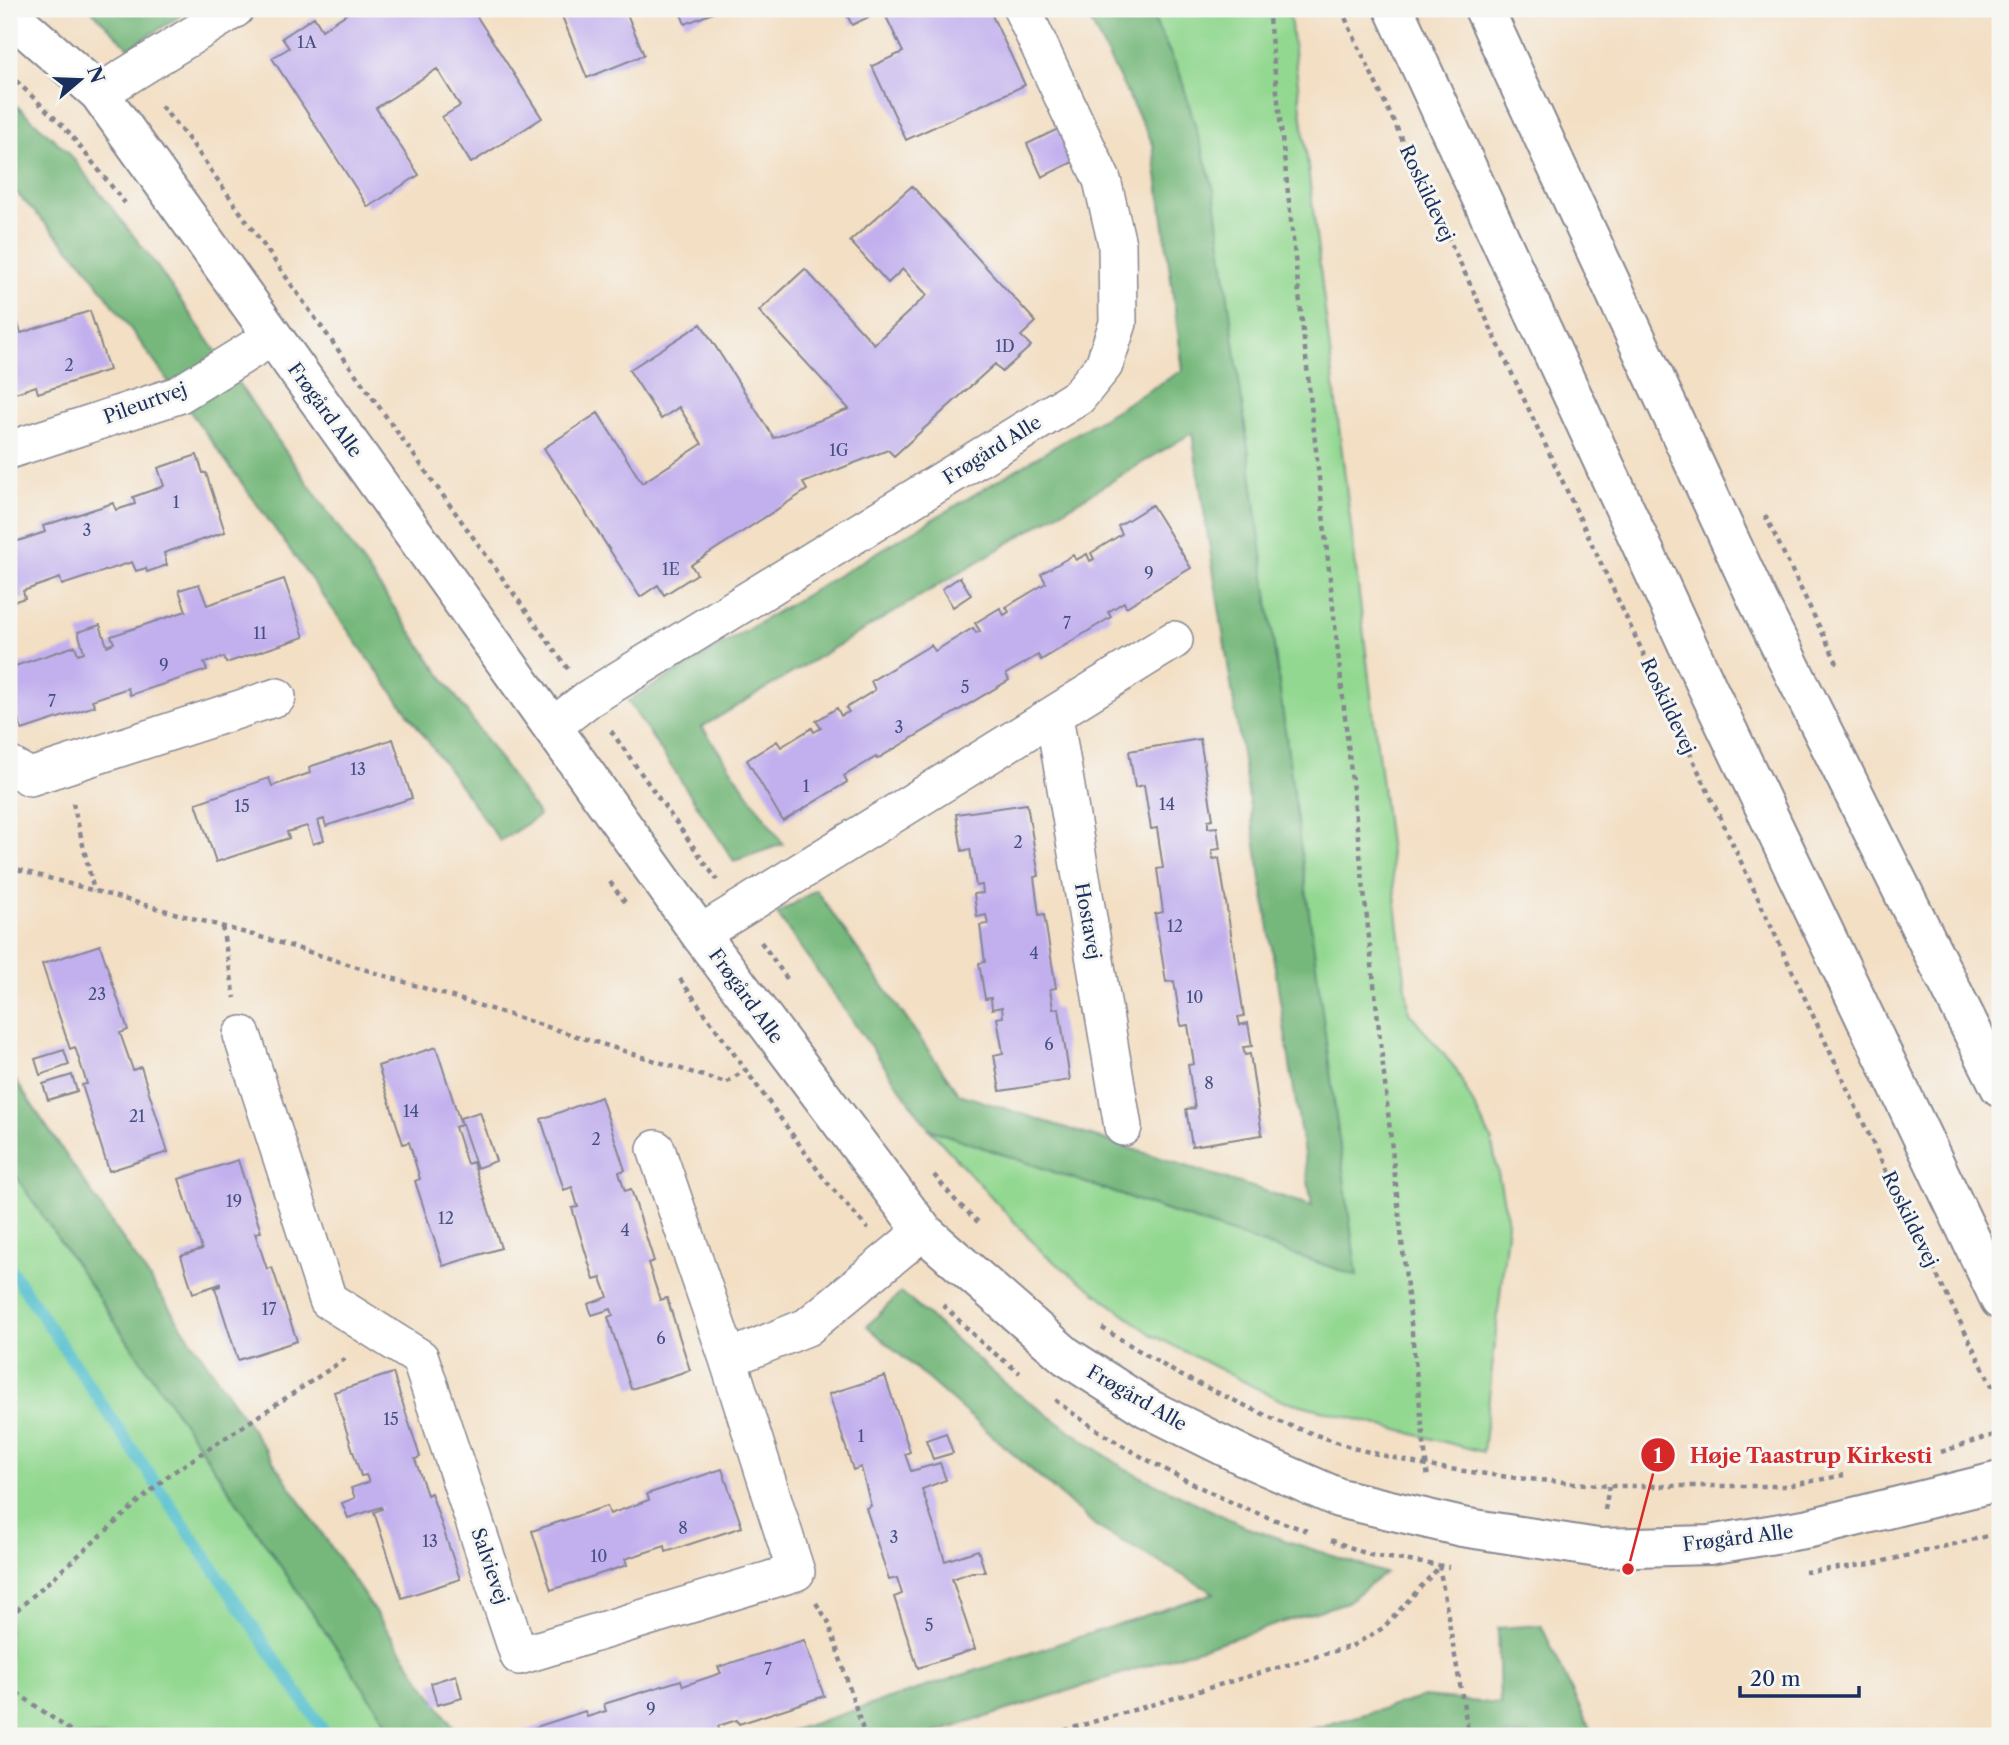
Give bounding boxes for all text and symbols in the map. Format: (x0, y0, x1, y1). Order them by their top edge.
house number: 1A (297, 32, 318, 52)
north arrow (46, 46, 116, 116)
text: N (82, 63, 109, 86)
street label: Roskildevej (1395, 141, 1459, 245)
house number: 1D (995, 336, 1015, 356)
house number: 2 (64, 355, 74, 375)
street label: Frøgård Alle (283, 358, 367, 462)
street label: Pileurtvej (100, 377, 190, 429)
street label: Frøgård Alle (939, 411, 1045, 489)
house number: 1G (829, 440, 849, 460)
house number: 1 (173, 492, 180, 512)
house number: 3 (83, 520, 91, 540)
house number: 1E (662, 559, 680, 579)
house number: 9 (1144, 563, 1154, 583)
house number: 7 (1063, 613, 1071, 633)
house number: 11 (253, 623, 267, 643)
street label: Roskildevej (1636, 654, 1700, 758)
house number: 9 (159, 655, 169, 675)
house number: 5 (961, 677, 969, 697)
house number: 7 (48, 691, 56, 711)
house number: 3 (895, 717, 903, 737)
house number: 13 (350, 759, 366, 779)
house number: 1 (803, 776, 810, 796)
house number: 14 (1159, 794, 1175, 814)
house number: 15 (234, 796, 250, 816)
house number: 2 (1013, 832, 1023, 852)
street label: Hostavej (1070, 881, 1106, 961)
house number: 12 (1167, 916, 1183, 936)
house number: 4 (1029, 943, 1039, 963)
street label: Frøgård Alle (704, 944, 788, 1048)
house number: 23 (88, 984, 106, 1004)
house number: 10 (1187, 987, 1203, 1007)
house number: 6 (1044, 1034, 1054, 1054)
house number: 8 (1204, 1073, 1214, 1093)
house number: 14 (403, 1101, 419, 1121)
house number: 21 (129, 1106, 145, 1126)
house number: 2 (591, 1129, 601, 1149)
street label: Roskildevej (1877, 1167, 1943, 1271)
house number: 19 (226, 1191, 242, 1211)
house number: 12 (438, 1208, 454, 1228)
house number: 4 (620, 1220, 630, 1240)
house number: 17 (262, 1299, 276, 1319)
house number: 6 (656, 1328, 666, 1348)
street label: Frøgård Alle (1083, 1360, 1191, 1436)
house number: 15 (383, 1409, 399, 1429)
house number: 1 (858, 1426, 865, 1446)
callout: Høje Taastrup Kirkesti (1641, 1434, 1947, 1476)
text: 1 (1653, 1443, 1663, 1468)
text: Høje Taastrup Kirkesti (1690, 1443, 1933, 1468)
house number: 8 (678, 1518, 688, 1538)
street label: Frøgård Alle (1681, 1520, 1795, 1556)
street label: Salvievej (466, 1525, 514, 1607)
house number: 3 (890, 1527, 898, 1547)
house number: 13 (422, 1531, 438, 1551)
house number: 10 (591, 1546, 607, 1566)
house number: 5 (925, 1615, 933, 1635)
scale bar (1740, 1654, 1858, 1698)
house number: 7 (764, 1659, 772, 1679)
text: 20 m (1750, 1666, 1801, 1691)
house number: 9 (646, 1699, 656, 1719)

